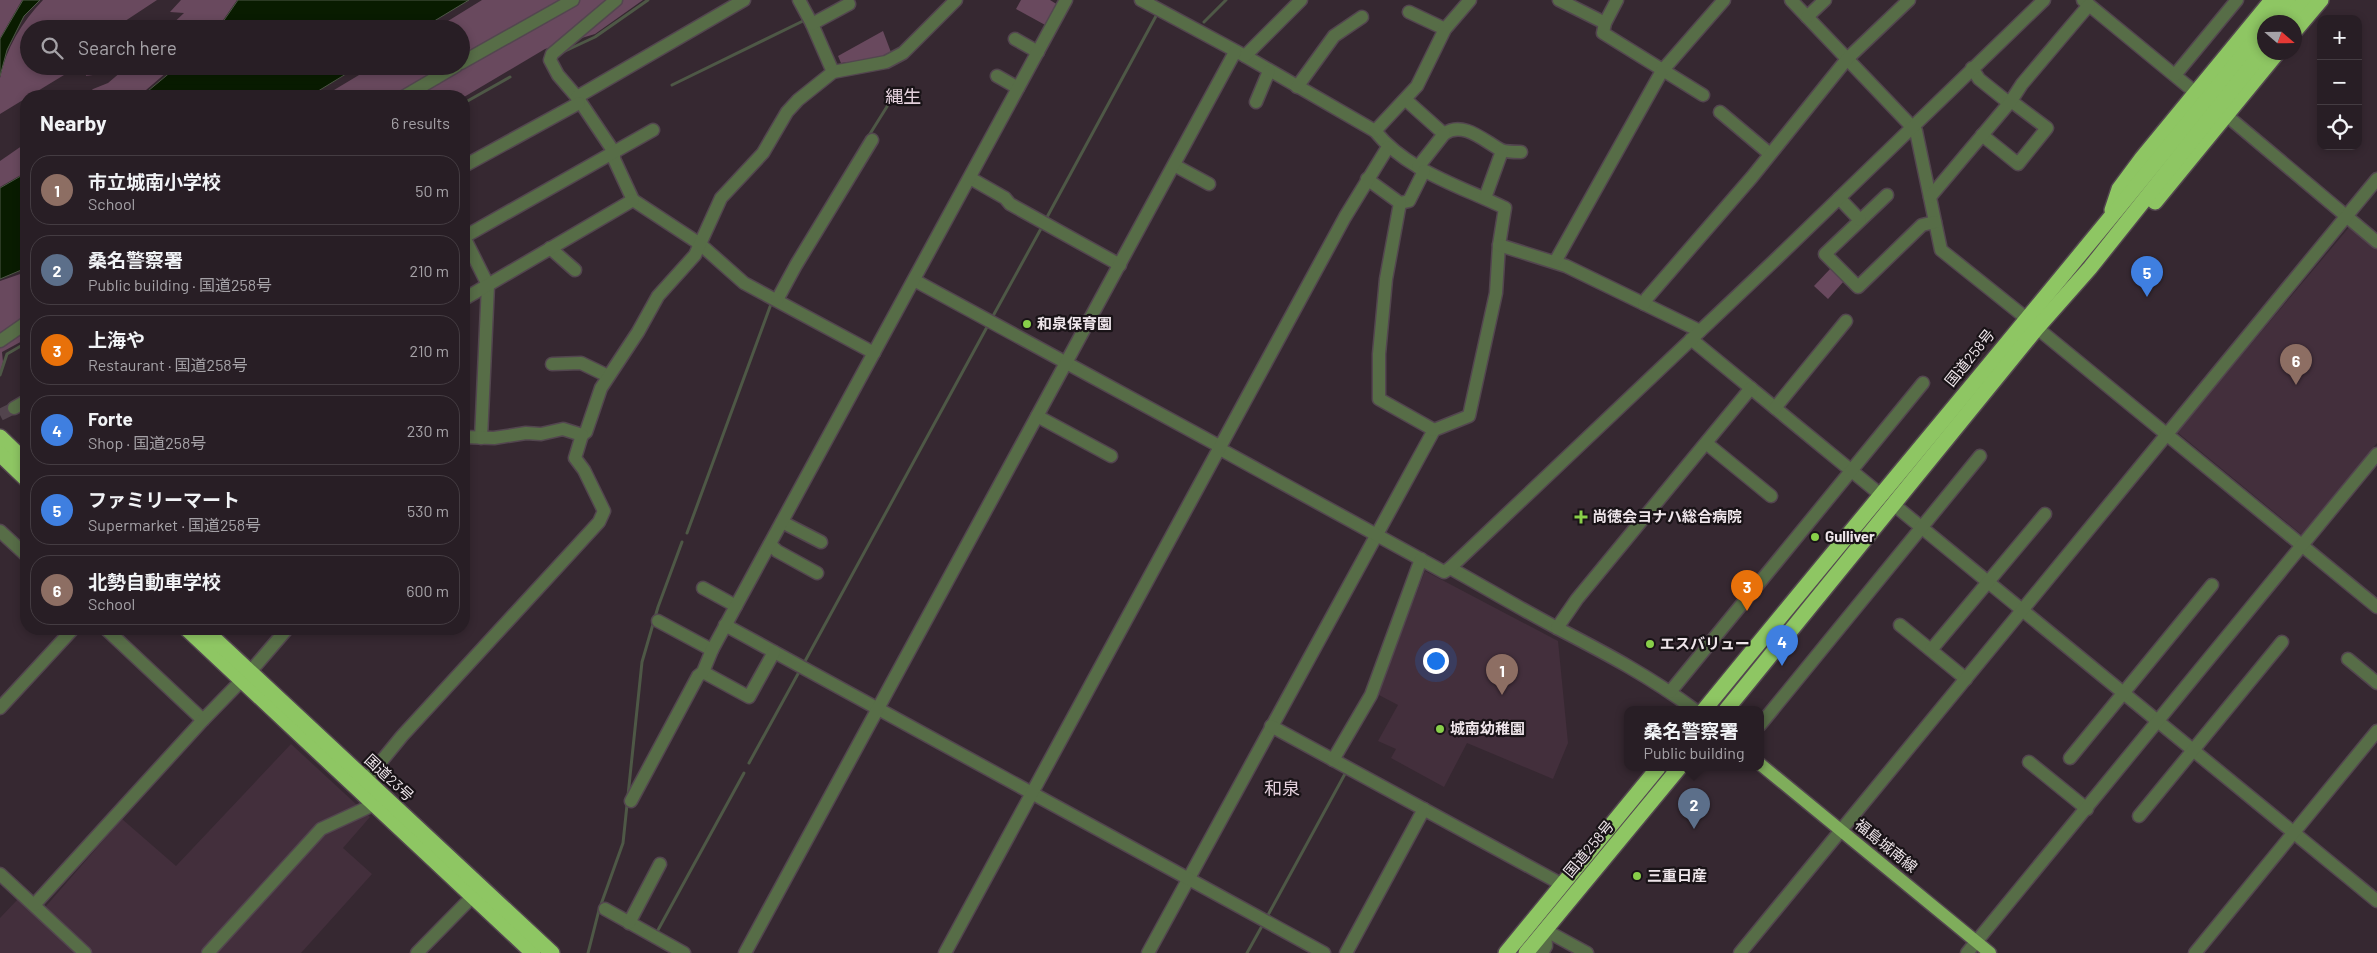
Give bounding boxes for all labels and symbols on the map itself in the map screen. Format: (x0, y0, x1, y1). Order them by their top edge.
north arrow (2257, 15, 2302, 60)
district label: 縄生 (885, 85, 921, 107)
pin: 5 (2131, 256, 2163, 297)
place label: 和泉保育園 (1037, 314, 1112, 332)
marker: 和泉保育園 (1021, 318, 1033, 330)
street label: 国道258号 (1941, 325, 1998, 390)
pin: 6 (2280, 344, 2312, 385)
place label: 尚徳会ヨナハ総合病院 (1592, 507, 1742, 525)
marker: 尚徳会ヨナハ総合病院 (1574, 510, 1588, 524)
place label: Gulliver (1825, 527, 1875, 545)
marker: Gulliver (1809, 531, 1821, 543)
pin: 3 (1731, 570, 1763, 611)
pin: 4 (1766, 625, 1798, 666)
place label: エスバリュー (1660, 634, 1750, 652)
marker: エスバリュー (1644, 638, 1656, 650)
your location (1423, 648, 1449, 674)
pin: 1 (1486, 654, 1518, 695)
place label: 城南幼稚園 (1450, 719, 1525, 737)
marker: 城南幼稚園 (1434, 723, 1446, 735)
street label: 国道23号 (361, 750, 418, 805)
district label: 和泉 (1264, 777, 1300, 799)
pin: 2 (1678, 788, 1710, 829)
street label: 福島城南線 (1852, 815, 1921, 876)
street label: 国道258号 (1559, 816, 1617, 880)
place label: 三重日産 (1647, 866, 1707, 884)
marker: 三重日産 (1631, 870, 1643, 882)

